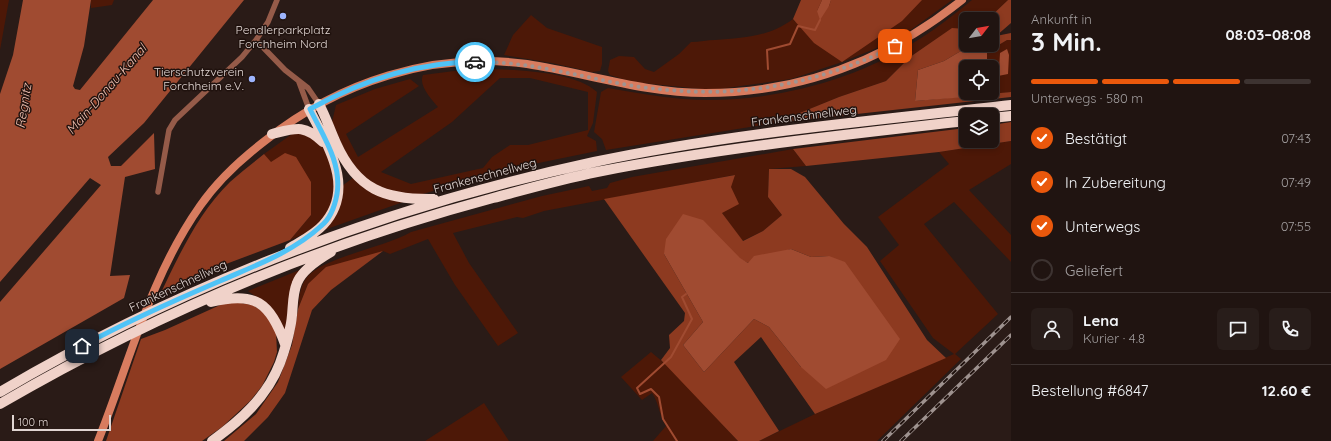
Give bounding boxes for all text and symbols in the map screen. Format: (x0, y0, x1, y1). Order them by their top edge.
marker: Pendlerparkplatz Forchheim Nord (278, 11, 288, 21)
text: Ankunft in (1031, 11, 1092, 27)
north arrow (959, 12, 999, 52)
map controls (959, 12, 999, 148)
place label: Pendlerparkplatz Forchheim Nord (236, 22, 331, 51)
text: 3 Min. (1031, 25, 1102, 58)
text: 08:03–08:08 (1226, 25, 1311, 44)
pin (878, 29, 912, 63)
icon: bag (884, 35, 906, 57)
water label: Main-Donau-Kanal (63, 39, 151, 137)
courier (455, 42, 495, 82)
icon: car (464, 51, 486, 73)
button: locate (959, 60, 999, 100)
place label: Tierschutzverein Forchheim e.V. (154, 64, 244, 93)
marker: Tierschutzverein Forchheim e.V. (247, 74, 257, 84)
water label: Regnitz (12, 81, 35, 129)
text: Unterwegs · 580 m (1031, 90, 1143, 106)
street label: Frankenschnellweg (750, 102, 858, 129)
button: layers (959, 108, 999, 148)
icon: check (1031, 127, 1053, 149)
text: Bestätigt (1065, 129, 1127, 148)
text: 07:43 (1281, 130, 1311, 146)
street label: Frankenschnellweg (432, 155, 538, 197)
icon: check (1031, 171, 1053, 193)
text: In Zubereitung (1065, 173, 1166, 192)
text: 07:49 (1281, 174, 1311, 190)
icon: check (1031, 215, 1053, 237)
text: Unterwegs (1065, 217, 1140, 236)
text: 07:55 (1281, 218, 1311, 234)
street label: Frankenschnellweg (126, 256, 229, 315)
text: Geliefert (1065, 261, 1123, 280)
button: person (1031, 308, 1073, 350)
button: chat (1217, 308, 1259, 350)
button: phone (1269, 308, 1311, 350)
text: Lena (1083, 311, 1119, 330)
pin (65, 329, 99, 363)
text: Kurier · 4.8 (1083, 330, 1145, 346)
icon: home (71, 335, 93, 357)
text: Bestellung #6847 (1031, 381, 1148, 400)
text: 12.60 € (1262, 381, 1311, 400)
scale bar (12, 413, 111, 432)
text: 100 m (18, 415, 48, 429)

